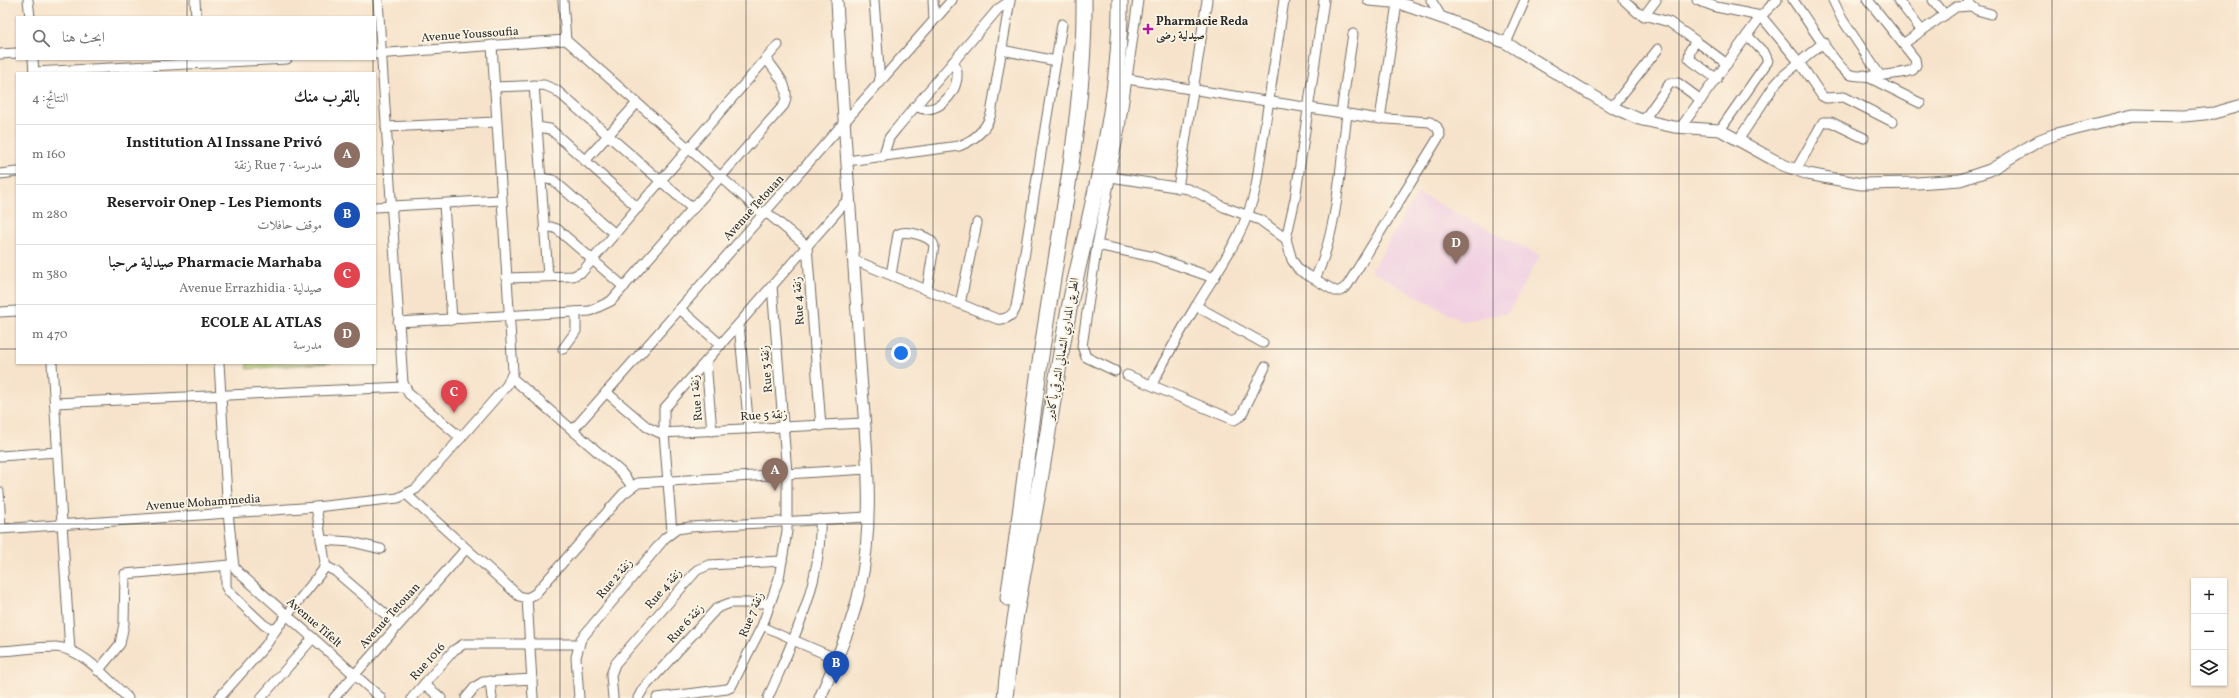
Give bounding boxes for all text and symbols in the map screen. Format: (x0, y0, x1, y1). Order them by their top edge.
place label: Pharmacie Reda صيدلية رضى (1156, 14, 1249, 44)
search box (16, 16, 376, 60)
street label: Avenue Youssoufia (421, 24, 519, 46)
marker: Pharmacie Reda صيدلية رضى (1143, 24, 1153, 34)
icon: search (30, 27, 52, 49)
text: ابحث هنا (62, 28, 105, 49)
text: بالقرب منك (294, 86, 360, 109)
text: النتائج: 4 (32, 90, 68, 108)
text: Institution Al Inssane Privó (126, 133, 322, 154)
text: 160 m (32, 146, 66, 164)
text: A (342, 146, 352, 164)
text: مدرسة · Rue 7 زنقة (234, 157, 322, 175)
street label: Avenue Tetouan (720, 172, 788, 244)
text: Reservoir Onep - Les Piemonts (107, 193, 322, 214)
text: 280 m (32, 206, 68, 224)
text: B (343, 206, 351, 224)
text: موقف حافلات (257, 217, 322, 235)
pin: D (1443, 231, 1469, 264)
text: Pharmacie Marhaba صيدلية مرحبا (109, 253, 322, 274)
text: 380 m (32, 266, 67, 284)
text: C (343, 266, 351, 284)
street label: Rue 4 زنقة (789, 276, 809, 326)
street label: الطريق المداري الشمالي الشرقي بأكادير (1041, 276, 1084, 424)
text: صيدلية · Avenue Errazhidia (179, 280, 322, 298)
text: ECOLE AL ATLAS (201, 313, 322, 334)
text: 470 m (32, 326, 67, 344)
text: D (342, 326, 352, 344)
text: مدرسة (293, 337, 322, 355)
your location (891, 343, 911, 363)
street label: Rue 3 زنقة (757, 344, 777, 393)
street label: Rue 1 زنقة (687, 374, 707, 422)
pin: C (441, 380, 467, 413)
street label: Rue 5 زنقة (740, 407, 788, 425)
pin: A (762, 458, 788, 491)
street label: Avenue Mohammedia (145, 491, 261, 515)
street label: Rue 2 زنقة (593, 555, 637, 603)
street label: Rue 4 زنقة (642, 565, 686, 613)
map controls (2191, 578, 2227, 686)
button: + (2191, 578, 2227, 614)
street label: Avenue Tetouan (356, 580, 424, 652)
street label: Rue 7 زنقة (736, 590, 768, 640)
street label: Avenue Tifelt (283, 594, 345, 652)
street label: Rue 6 زنقة (664, 601, 708, 647)
button: − (2191, 614, 2227, 650)
street label: Rue 1016 (407, 640, 449, 684)
button: layers (2191, 650, 2227, 686)
pin: B (823, 651, 849, 684)

